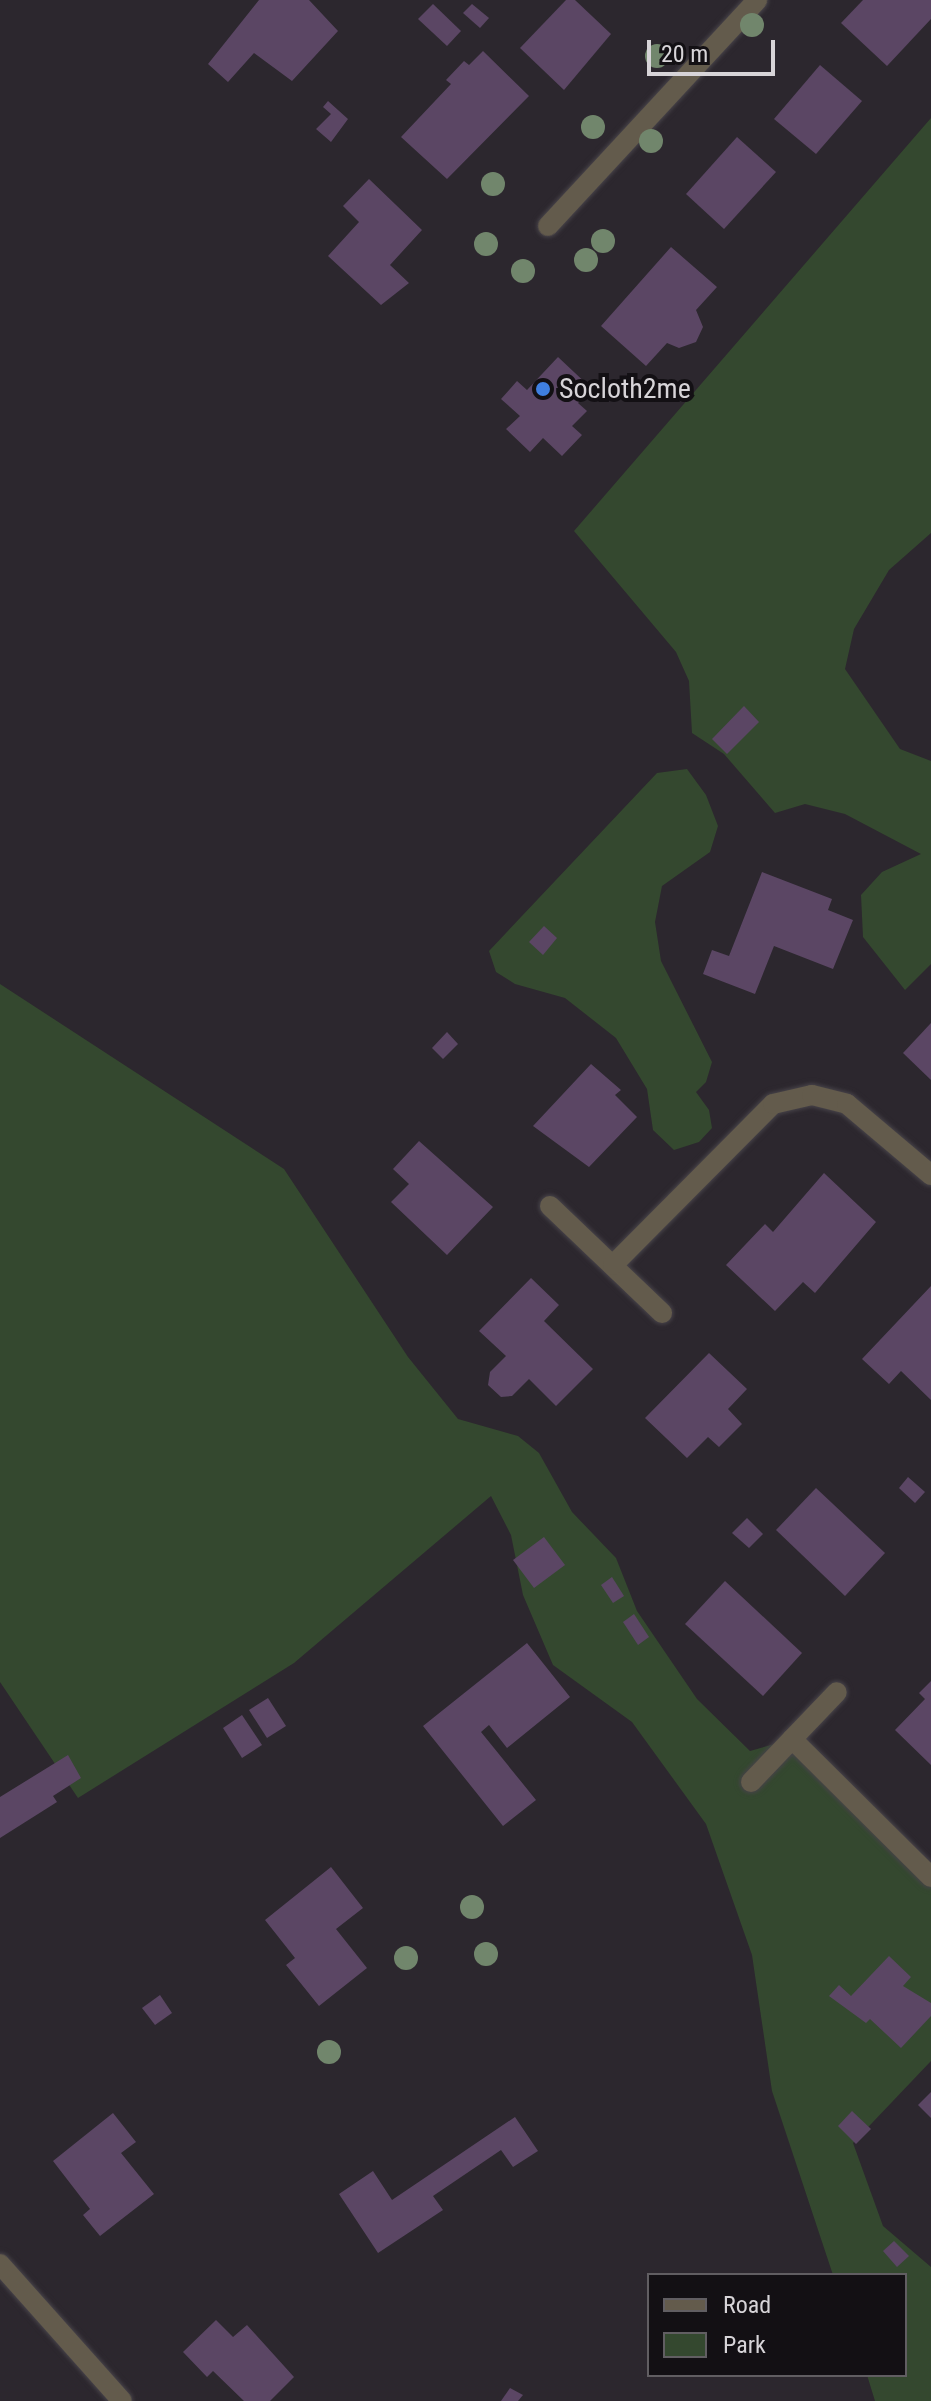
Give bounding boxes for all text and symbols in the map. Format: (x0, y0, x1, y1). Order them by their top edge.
scale bar (651, 24, 779, 74)
text: 20 m (661, 40, 708, 68)
place label: Socloth2me (559, 372, 691, 406)
marker: Socloth2me (534, 380, 552, 398)
legend (647, 2273, 907, 2377)
text: Road (723, 2291, 771, 2319)
text: Park (723, 2331, 766, 2359)

